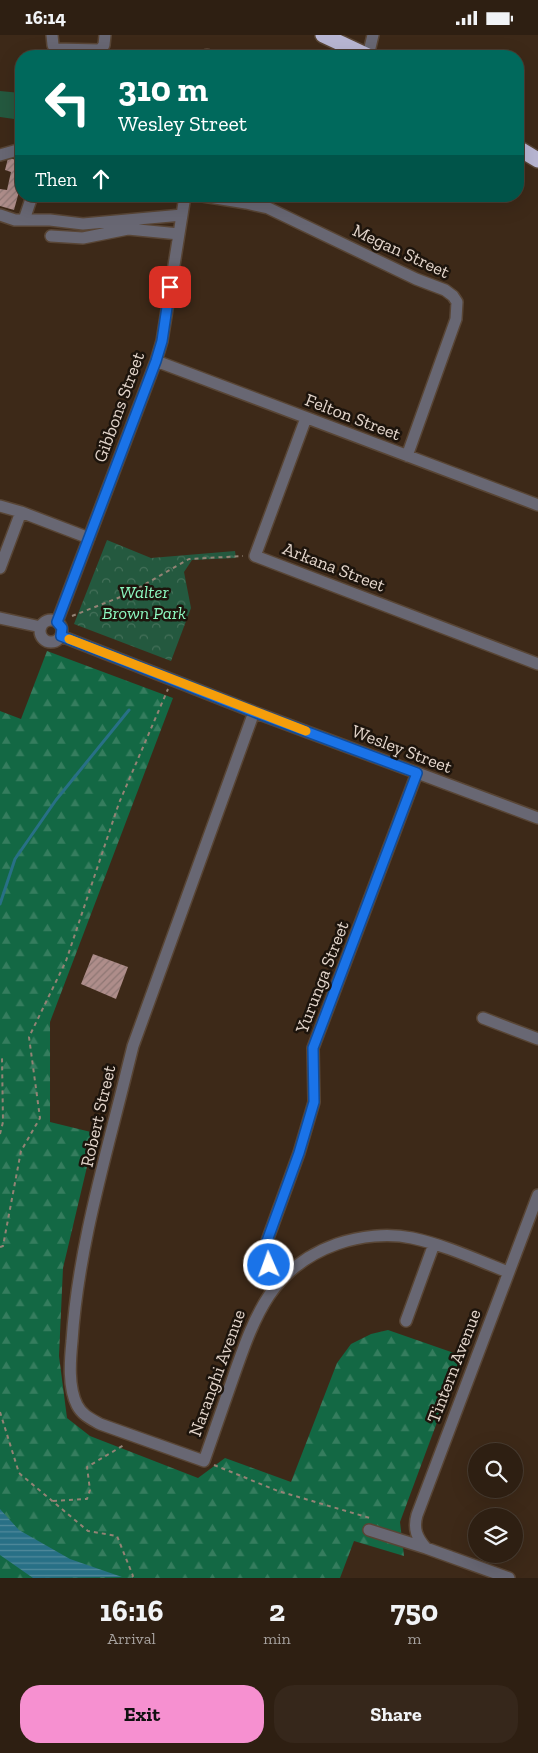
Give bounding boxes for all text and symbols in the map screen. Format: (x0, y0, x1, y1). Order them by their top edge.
text: 16:14 (25, 6, 66, 29)
text: 310 m (118, 68, 208, 110)
icon: left (35, 70, 100, 135)
text: Wesley Street (118, 110, 247, 137)
icon: ahead (87, 165, 115, 193)
text: Then (35, 168, 77, 191)
street label: Megan Street (349, 219, 453, 283)
pin (149, 266, 191, 308)
icon: arrive (156, 273, 184, 301)
street label: Gibbons Street (89, 349, 149, 465)
street label: Felton Street (302, 389, 404, 445)
street label: Arkana Street (280, 537, 389, 597)
park label: Walter Brown Park (102, 581, 186, 624)
street label: Wesley Street (349, 720, 455, 778)
street label: Yurunga Street (290, 918, 354, 1037)
street label: Robert Street (76, 1063, 120, 1169)
position arrow (242, 1238, 294, 1290)
street label: Naranghi Avenue (184, 1306, 250, 1440)
street label: Tintern Avenue (422, 1306, 486, 1426)
map controls (468, 1443, 523, 1563)
button: search (468, 1443, 523, 1498)
button: layers (468, 1508, 523, 1563)
text: 16:16 (100, 1593, 164, 1629)
text: 2 (269, 1593, 285, 1629)
text: 750 (390, 1593, 438, 1629)
text: Arrival (108, 1629, 156, 1648)
text: min (263, 1629, 291, 1648)
text: m (407, 1629, 421, 1648)
button: Exit (20, 1685, 264, 1743)
button: Share (274, 1685, 518, 1743)

